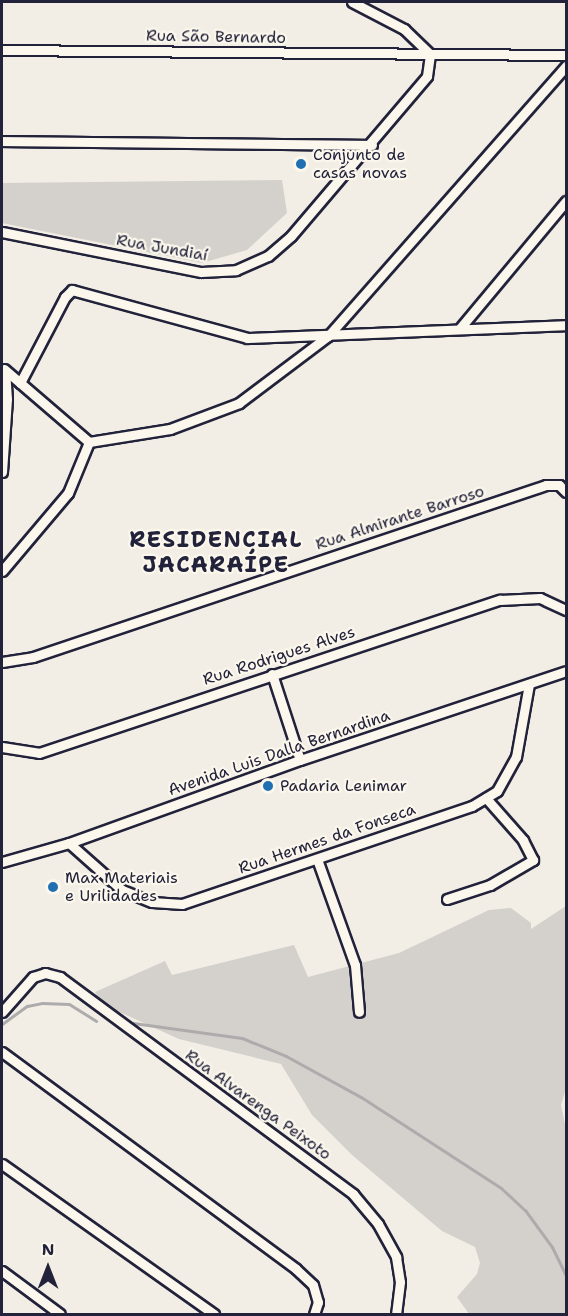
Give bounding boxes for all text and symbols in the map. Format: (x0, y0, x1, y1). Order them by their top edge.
street label: Rua São Bernardo (146, 26, 286, 48)
place label: Conjunto de casas novas (313, 145, 407, 183)
marker: Conjunto de casas novas (294, 157, 308, 171)
street label: Rua Jundiaí (115, 231, 209, 265)
street label: Rua Almirante Barroso (313, 482, 487, 554)
district label: RESIDENCIAL JACARAÍPE (129, 526, 303, 578)
street label: Rua Rodrigues Alves (200, 622, 358, 690)
street label: Avenida Luis Dalla Bernardina (165, 706, 393, 800)
place label: Padaria Lenimar (280, 776, 407, 796)
marker: Padaria Lenimar (261, 779, 275, 793)
street label: Rua Hermes da Fonseca (236, 800, 418, 878)
place label: Max Materiais e Urilidades (65, 868, 178, 906)
marker: Max Materiais e Urilidades (46, 880, 60, 894)
street label: Rua Alvarenga Peixoto (181, 1046, 335, 1164)
north arrow (18, 1238, 78, 1298)
text: N (42, 1239, 54, 1260)

